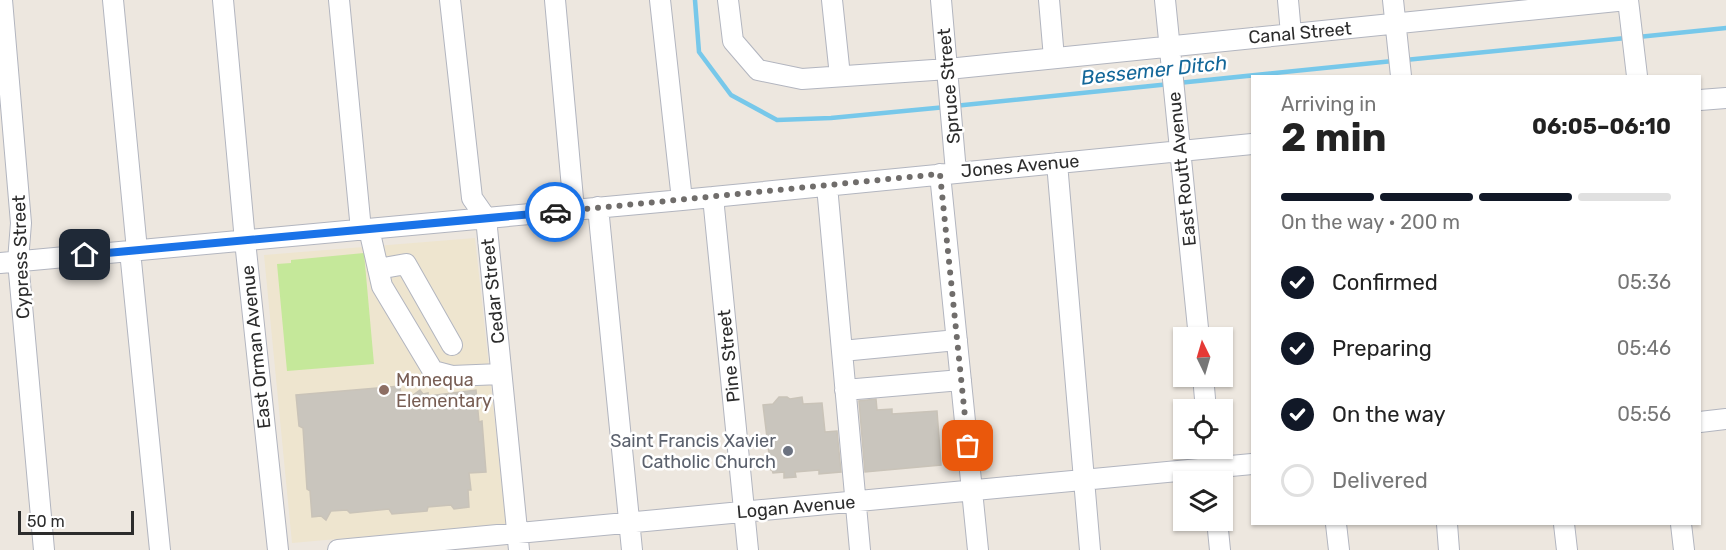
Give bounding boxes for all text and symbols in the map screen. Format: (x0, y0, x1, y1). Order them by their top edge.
street label: Canal Street (1247, 18, 1353, 48)
street label: Spruce Street (933, 27, 965, 145)
water label: Bessemer Ditch (1080, 50, 1228, 90)
street label: East Routt Avenue (1163, 91, 1201, 247)
text: Arriving in (1281, 92, 1376, 116)
text: 06:05–06:10 (1532, 113, 1671, 140)
text: 2 min (1281, 115, 1387, 161)
street label: Jones Avenue (960, 150, 1080, 182)
courier (525, 182, 585, 242)
street label: Cypress Street (8, 195, 34, 319)
icon: car (539, 196, 572, 229)
text: On the way · 200 m (1281, 210, 1460, 234)
pin (59, 229, 110, 280)
street label: Cedar Street (477, 237, 509, 345)
icon: home (68, 238, 101, 271)
street label: East Orman Avenue (236, 264, 276, 430)
icon: check (1281, 266, 1314, 299)
text: Confirmed (1332, 269, 1438, 296)
text: 05:36 (1617, 270, 1671, 294)
street label: Pine Street (713, 308, 745, 404)
north arrow (1173, 327, 1233, 387)
map controls (1173, 327, 1233, 531)
icon: check (1281, 332, 1314, 365)
text: Preparing (1332, 335, 1432, 362)
text: 05:46 (1617, 336, 1671, 360)
place label: Mnnequa Elementary (396, 369, 492, 412)
marker: Mnnequa Elementary (377, 383, 391, 397)
icon: check (1281, 398, 1314, 431)
button: locate (1173, 399, 1233, 459)
text: On the way (1332, 401, 1446, 428)
text: 05:56 (1617, 402, 1671, 426)
pin (942, 420, 993, 471)
icon: bag (951, 429, 984, 462)
place label: Saint Francis Xavier Catholic Church (610, 430, 776, 473)
marker: Saint Francis Xavier Catholic Church (781, 444, 795, 458)
text: Delivered (1332, 467, 1428, 494)
button: layers (1173, 471, 1233, 531)
street label: Logan Avenue (736, 491, 856, 523)
scale bar (18, 508, 134, 536)
text: 50 m (27, 512, 65, 531)

